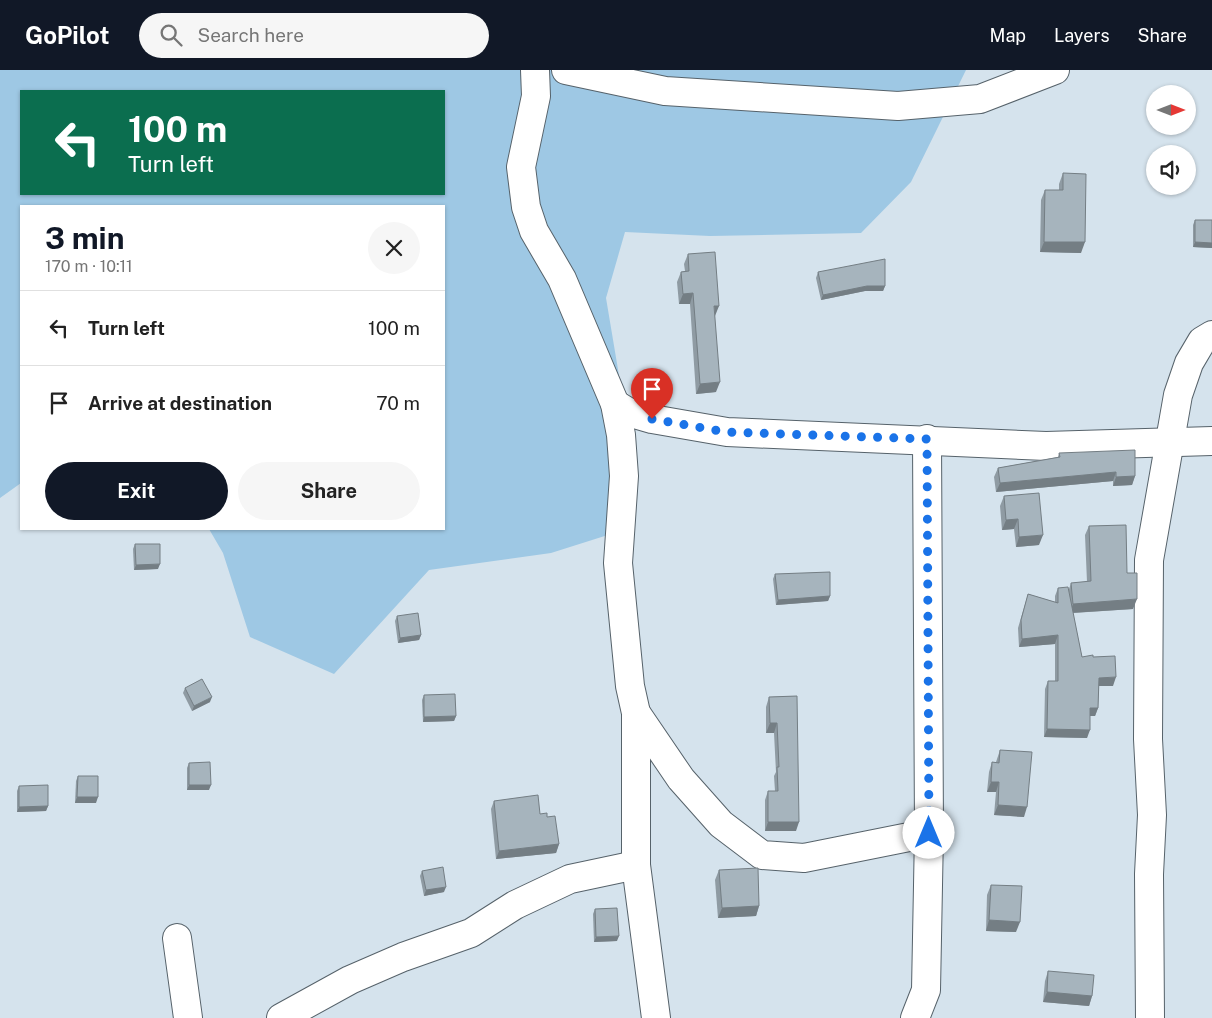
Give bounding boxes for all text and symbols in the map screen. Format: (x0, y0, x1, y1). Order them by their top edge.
search box (139, 13, 489, 58)
text: GoPilot (25, 21, 109, 49)
icon: search (157, 21, 185, 49)
text: Search here (197, 24, 304, 46)
text: Map (990, 25, 1026, 46)
text: Layers (1054, 25, 1110, 46)
text: Share (1138, 25, 1187, 46)
north arrow (1146, 85, 1196, 135)
map controls (1146, 85, 1196, 195)
text: 100 m (128, 109, 227, 150)
icon: left (45, 110, 110, 175)
button: sound (1146, 145, 1196, 195)
text: Turn left (128, 151, 214, 177)
text: 3 min (45, 220, 124, 256)
button: close (368, 222, 420, 274)
text: 170 m · 10:11 (45, 257, 133, 276)
icon: left (45, 314, 73, 342)
text: Turn left (88, 317, 165, 339)
text: 100 m (368, 317, 420, 339)
pin (631, 368, 673, 419)
icon: arrive (638, 375, 666, 403)
icon: arrive (45, 389, 73, 417)
text: Arrive at destination (88, 392, 272, 414)
text: 70 m (376, 392, 420, 414)
button: Exit (45, 462, 228, 520)
button: Share (238, 462, 420, 520)
position arrow (902, 806, 954, 858)

